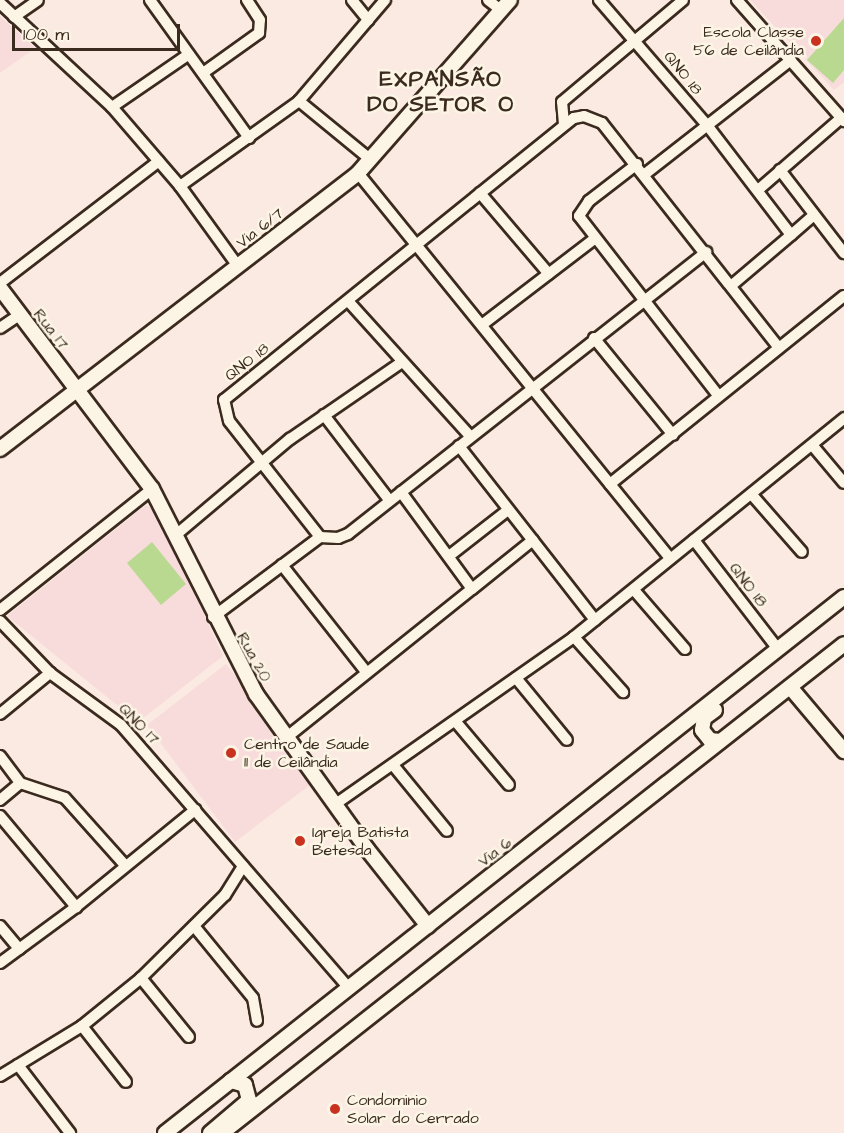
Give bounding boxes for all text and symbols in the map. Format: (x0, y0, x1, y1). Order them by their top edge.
scale bar (15, 12, 183, 50)
text: 100 m (23, 22, 69, 47)
place label: Escola Classe 56 de Ceilândia (693, 22, 804, 60)
marker: Escola Classe 56 de Ceilândia (809, 34, 823, 48)
street label: QNO 18 (659, 47, 707, 99)
district label: EXPANSÃO DO SETOR O (367, 66, 515, 118)
street label: Via 6/7 (233, 204, 287, 252)
street label: Rua 17 (29, 305, 73, 353)
street label: QNO 18 (221, 339, 273, 385)
street label: QNO 18 (725, 559, 771, 611)
street label: Rua 20 (233, 629, 275, 685)
street label: QNO 17 (114, 699, 164, 749)
place label: Centro de Saude 11 de Ceilândia (244, 734, 369, 772)
marker: Centro de Saude 11 de Ceilândia (222, 744, 240, 762)
place label: Igreja Batista Betesda (312, 822, 409, 860)
street label: Via 6 (474, 833, 516, 871)
marker: Igreja Batista Betesda (293, 834, 307, 848)
place label: Condominio Solar do Cerrado (347, 1090, 479, 1128)
marker: Condominio Solar do Cerrado (328, 1102, 342, 1116)

